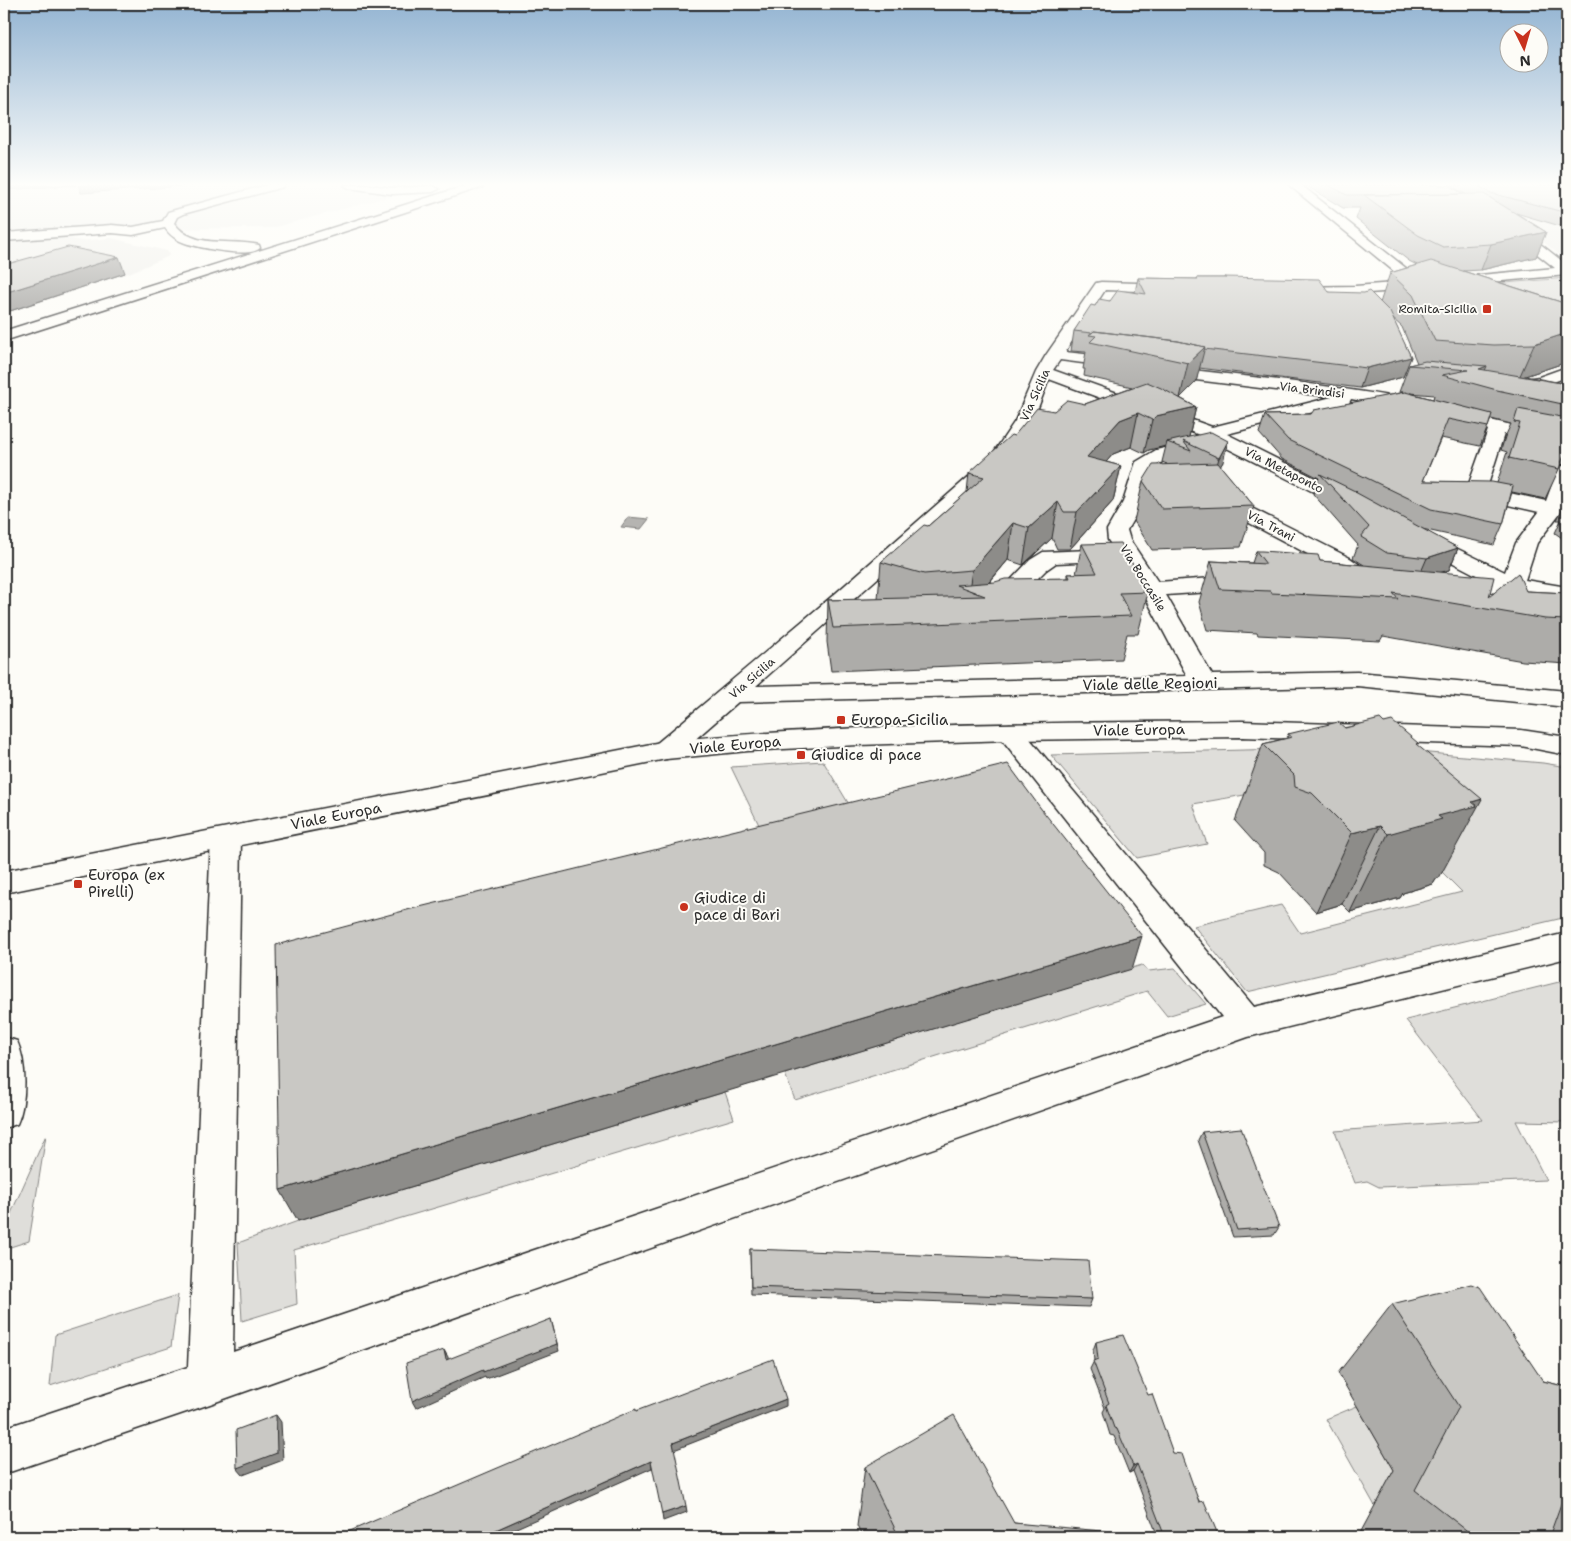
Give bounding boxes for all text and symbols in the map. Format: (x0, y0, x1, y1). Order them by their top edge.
north arrow (1498, 22, 1548, 72)
text: N (1519, 52, 1531, 70)
place label: Romita-Sicilia (1398, 301, 1478, 317)
marker: Romita-Sicilia (1481, 303, 1493, 315)
street label: Via Sicilia (1016, 366, 1054, 424)
street label: Via Brindisi (1279, 378, 1345, 402)
street label: Via Metaponto (1242, 443, 1326, 497)
street label: Via Trani (1244, 507, 1298, 545)
street label: Via Boccasile (1116, 542, 1170, 614)
street label: Via Sicilia (726, 653, 779, 702)
street label: Viale delle Regioni (1082, 673, 1218, 695)
place label: Europa-Sicilia (851, 710, 949, 730)
marker: Europa-Sicilia (835, 714, 847, 726)
street label: Viale Europa (1093, 719, 1186, 741)
street label: Viale Europa (688, 731, 782, 759)
place label: Giudice di pace (811, 745, 922, 765)
marker: Giudice di pace (795, 749, 807, 761)
street label: Viale Europa (289, 797, 384, 835)
place label: Europa (ex Pirelli) (88, 865, 165, 902)
marker: Europa (ex Pirelli) (72, 878, 84, 890)
place label: Giudice di pace di Bari (694, 888, 780, 925)
marker: Giudice di pace di Bari (678, 901, 690, 913)

